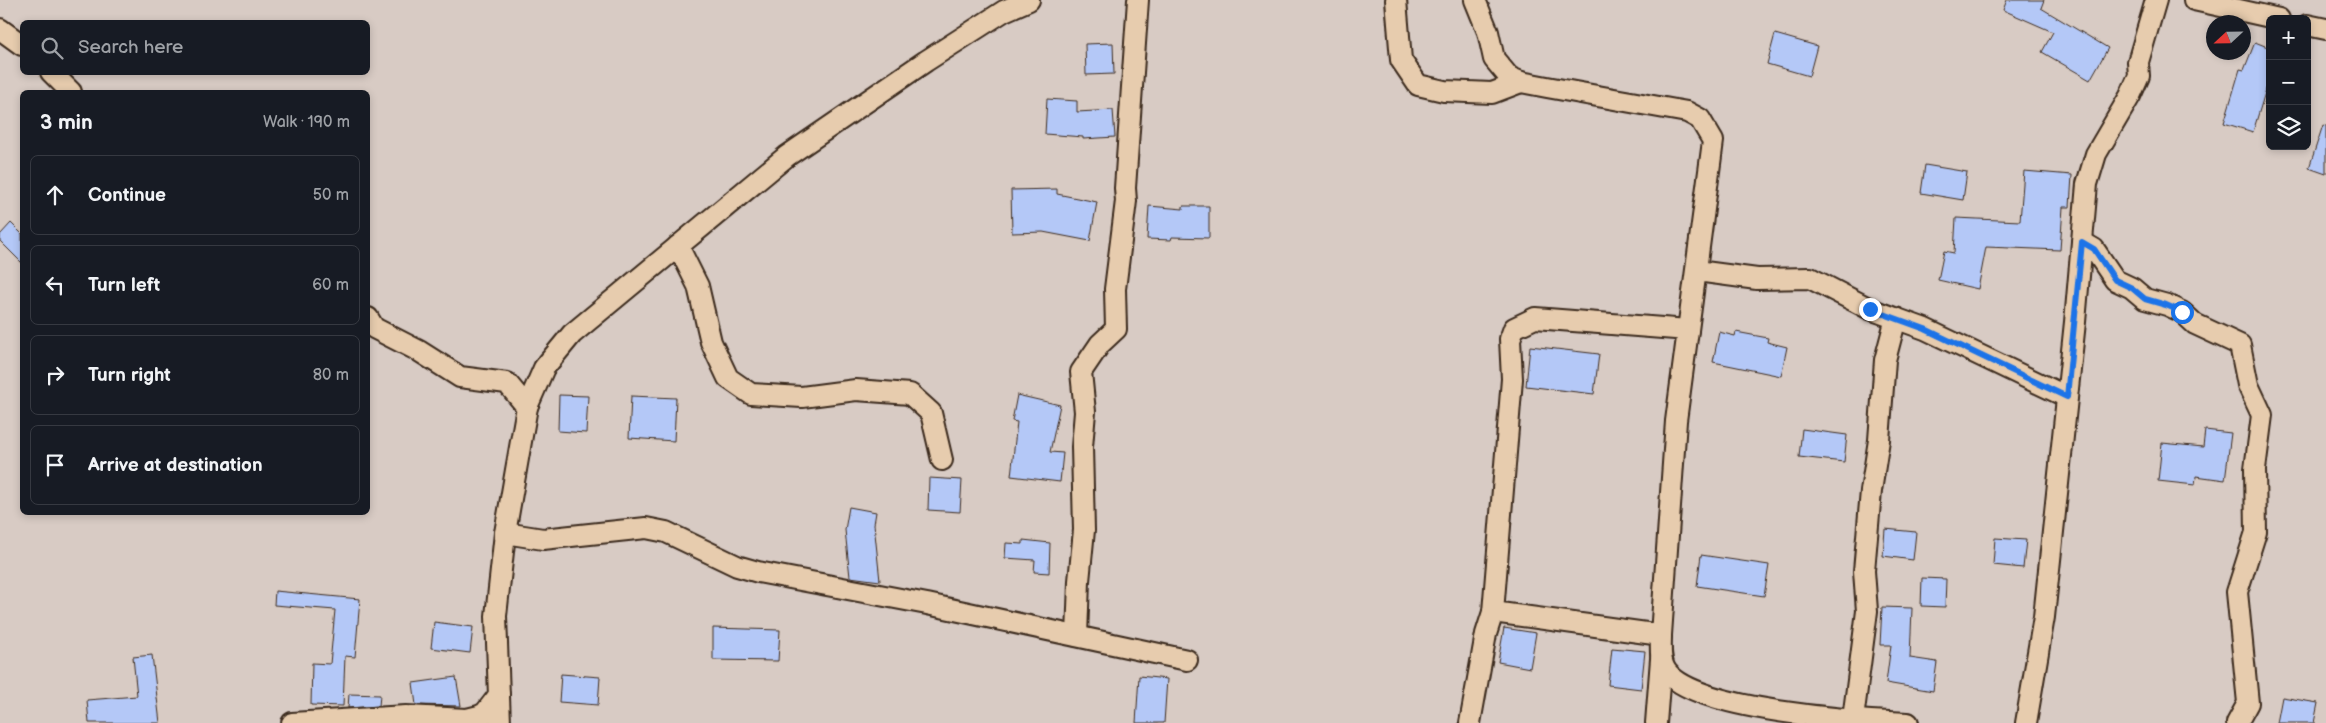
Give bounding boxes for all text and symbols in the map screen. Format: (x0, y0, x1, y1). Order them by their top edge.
north arrow (2206, 15, 2251, 60)
map controls (2266, 15, 2311, 150)
button: + (2266, 15, 2311, 60)
search box (20, 20, 370, 75)
icon: search (38, 34, 66, 62)
text: Search here (78, 36, 183, 59)
button: − (2266, 60, 2311, 105)
button: layers (2266, 105, 2311, 150)
text: 3 min (40, 110, 93, 135)
text: Walk · 190 m (263, 113, 350, 132)
icon: ahead (41, 181, 69, 209)
text: Continue (88, 184, 166, 207)
text: 50 m (313, 186, 349, 205)
icon: left (41, 271, 69, 299)
text: Turn left (88, 274, 160, 297)
text: 60 m (312, 276, 349, 295)
route end (1859, 298, 1882, 321)
route start (2171, 301, 2194, 324)
icon: right (41, 361, 69, 389)
text: Turn right (88, 364, 171, 387)
text: 80 m (313, 366, 349, 385)
icon: arrive (41, 451, 69, 479)
text: Arrive at destination (88, 454, 263, 477)

